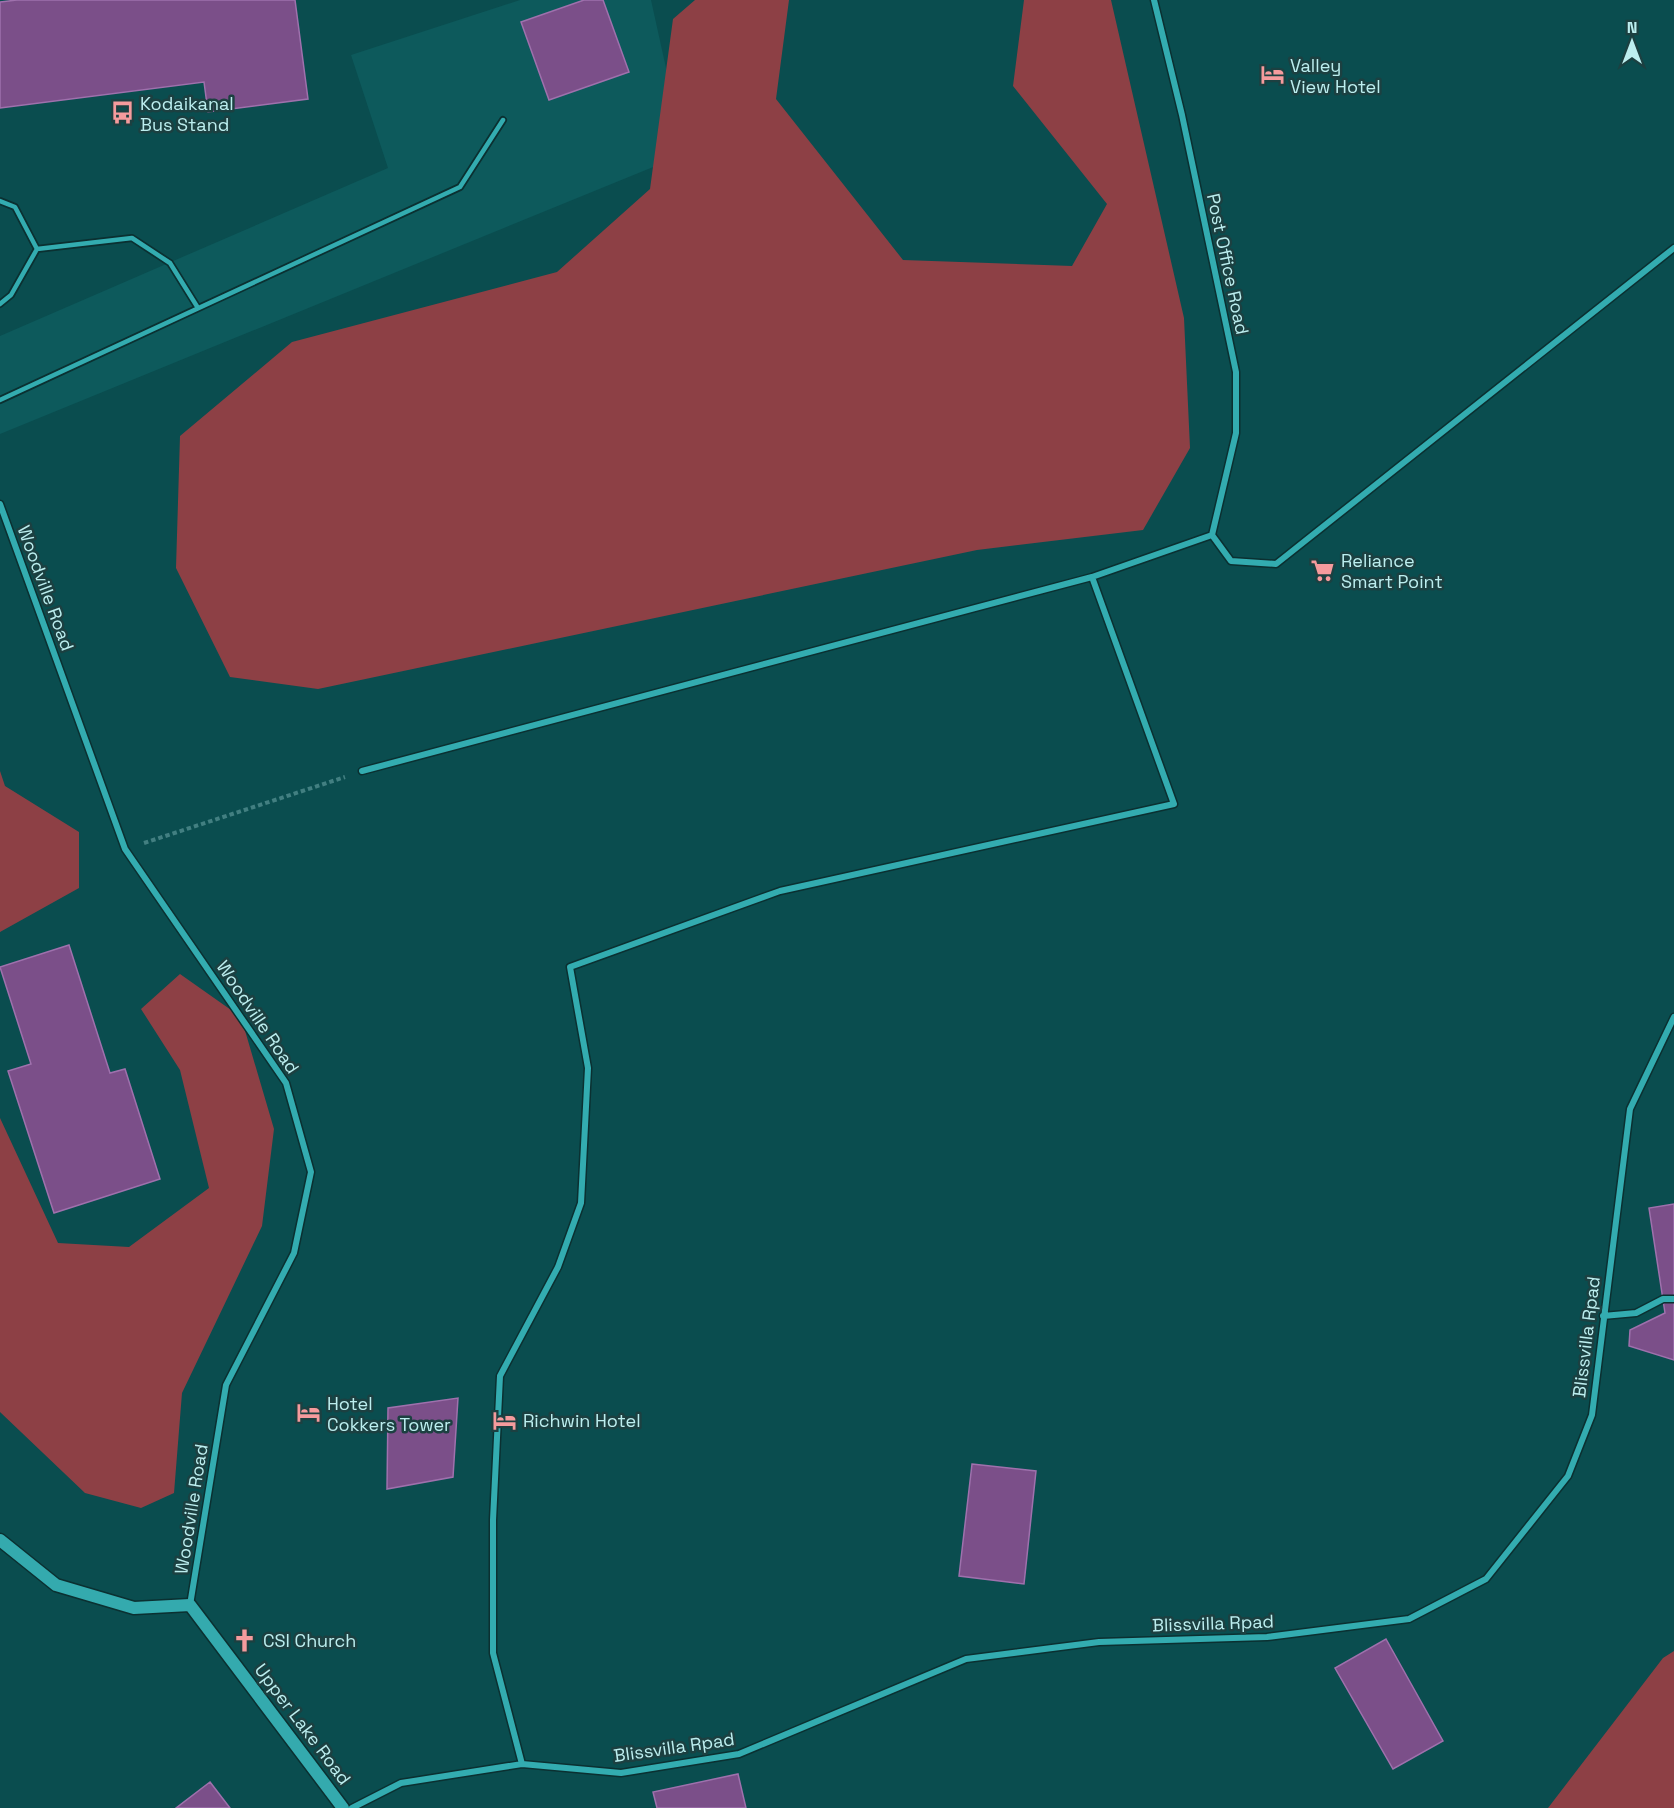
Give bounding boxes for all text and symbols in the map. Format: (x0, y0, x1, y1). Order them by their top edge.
north arrow (1602, 12, 1662, 72)
text: N (1627, 17, 1637, 38)
place label: Valley View Hotel (1290, 54, 1381, 98)
hotel icon: Valley View Hotel (1259, 62, 1285, 88)
place label: Kodaikanal Bus Stand (140, 92, 234, 136)
bus stop icon: Kodaikanal Bus Stand (109, 100, 135, 126)
street label: Post Office Road (1202, 191, 1254, 337)
street label: Woodville Road (13, 522, 79, 654)
place label: Reliance Smart Point (1341, 549, 1443, 593)
supermarket icon: Reliance Smart Point (1310, 557, 1336, 583)
street label: Woodville Road (212, 956, 304, 1078)
street label: Blissvilla Rpad (1567, 1275, 1605, 1399)
place label: Hotel Cokkers Tower (327, 1392, 451, 1436)
hotel icon: Hotel Cokkers Tower (296, 1400, 322, 1426)
hotel icon: Richwin Hotel (492, 1407, 518, 1433)
place label: Richwin Hotel (523, 1409, 641, 1432)
street label: Woodville Road (169, 1442, 213, 1576)
street label: Blissvilla Rpad (1152, 1609, 1274, 1637)
church icon: CSI Church (232, 1627, 258, 1653)
place label: CSI Church (263, 1629, 356, 1652)
street label: Upper Lake Road (250, 1659, 356, 1789)
street label: Blissvilla Rpad (612, 1727, 736, 1767)

